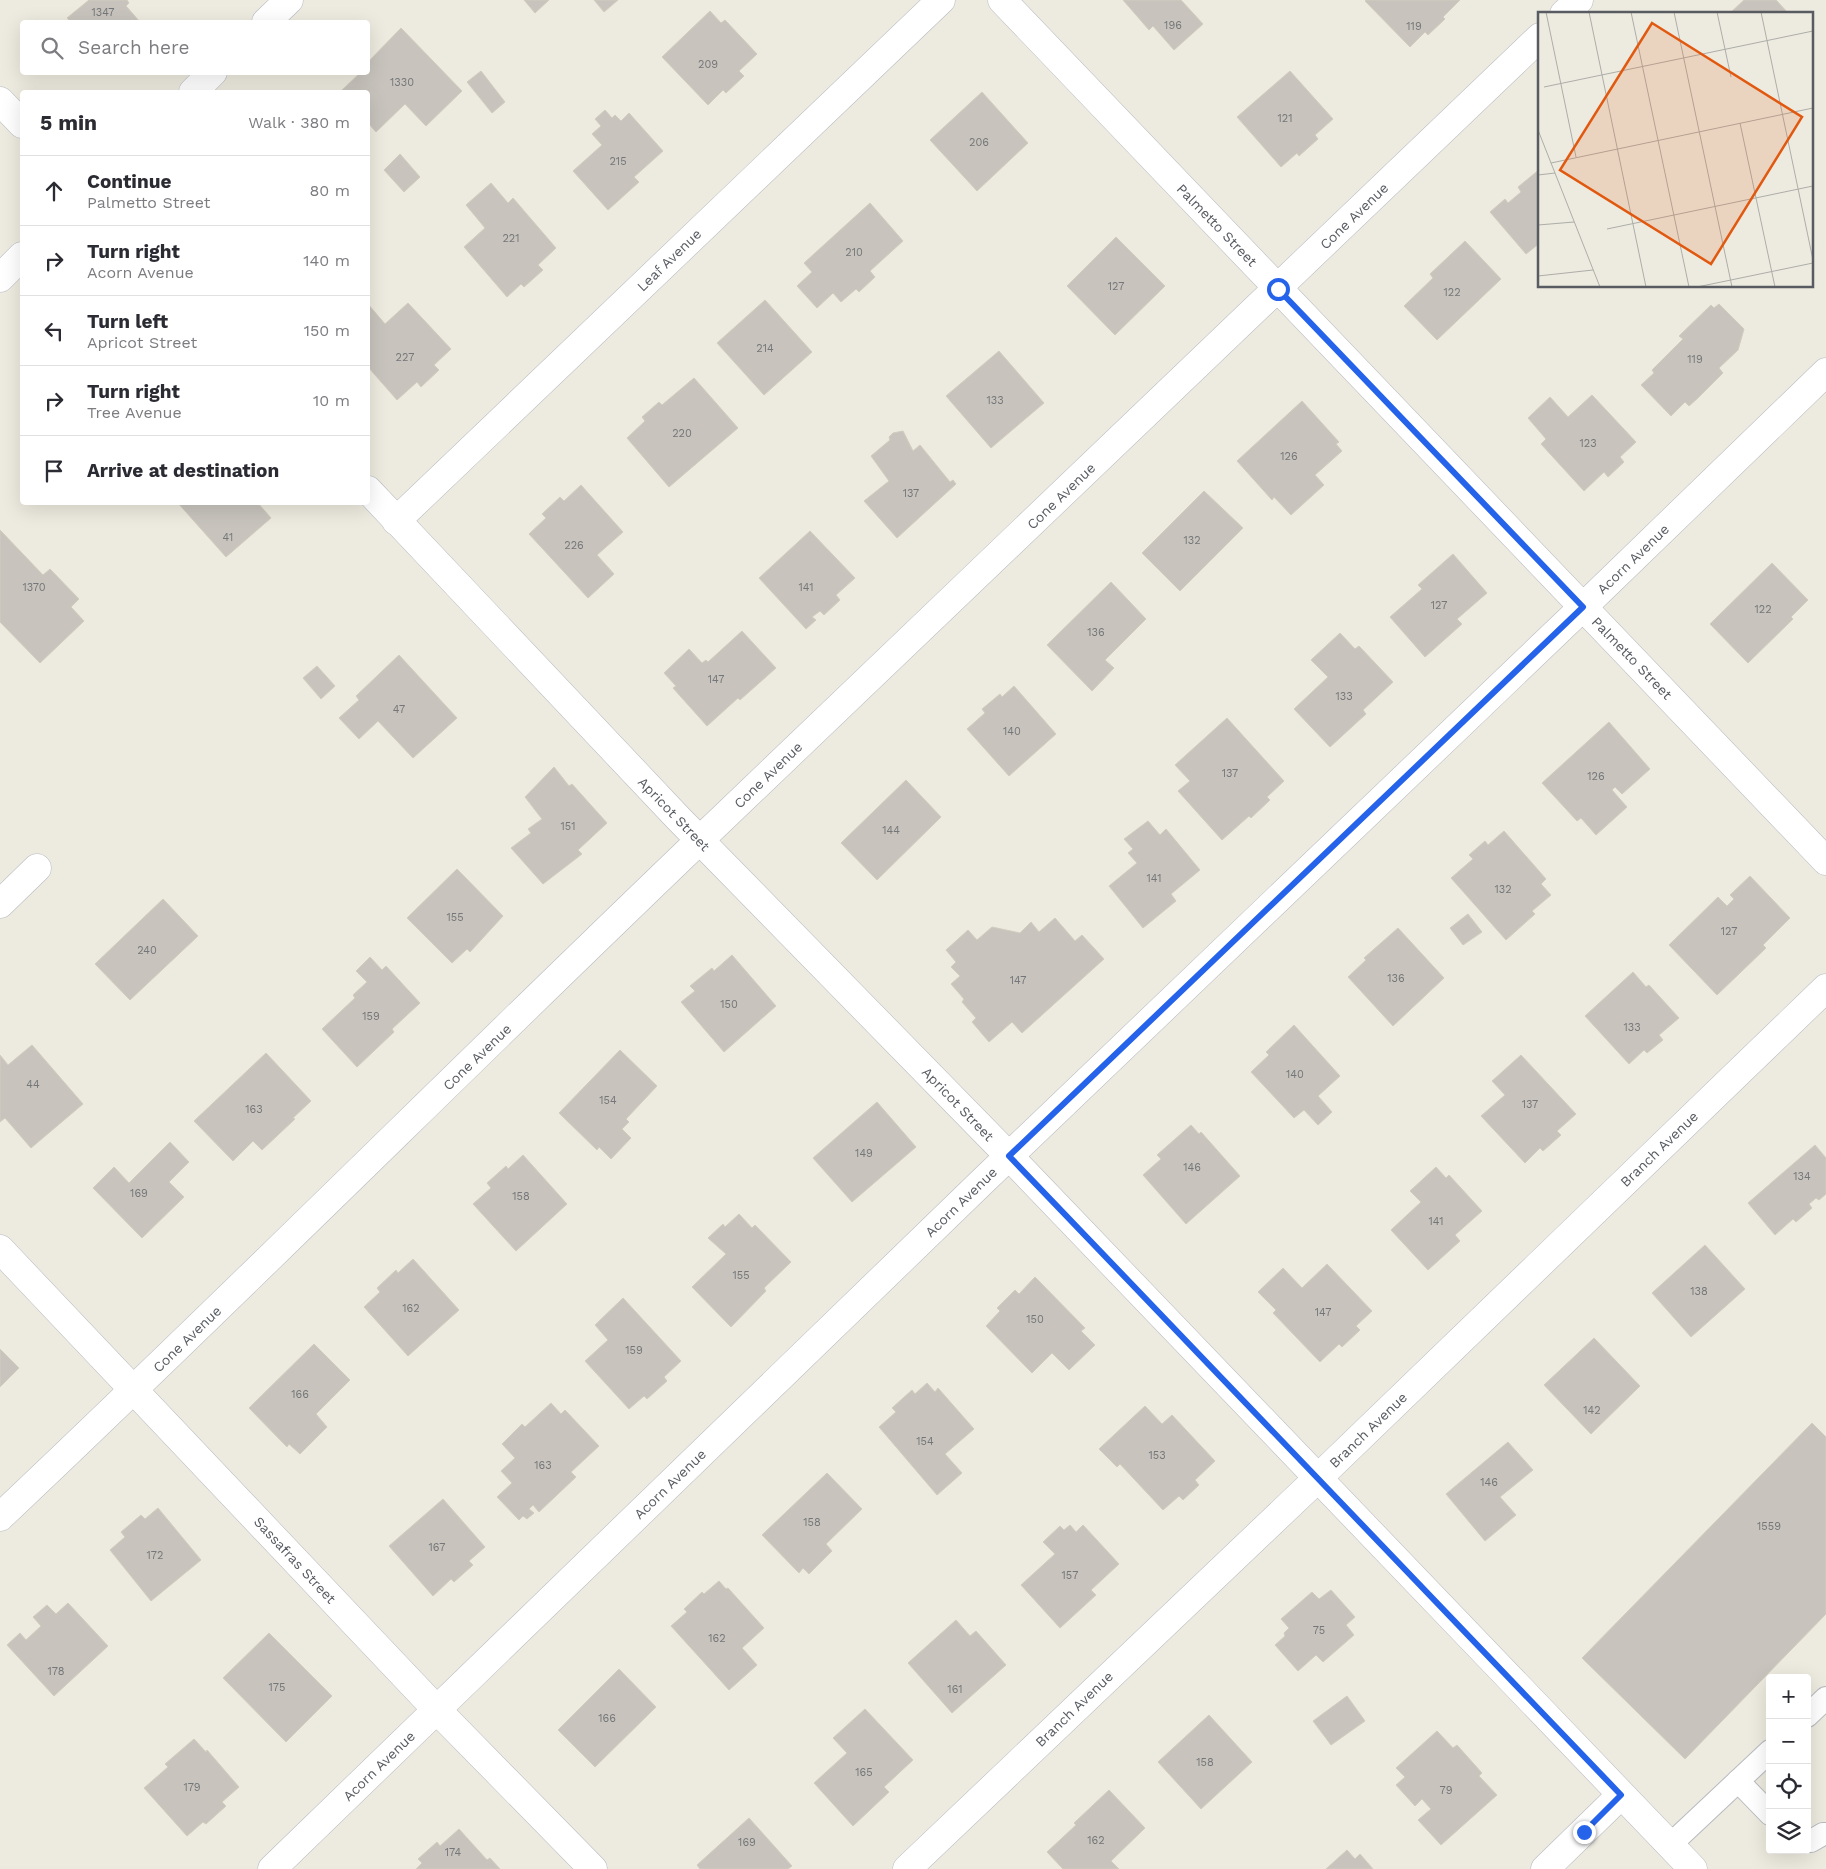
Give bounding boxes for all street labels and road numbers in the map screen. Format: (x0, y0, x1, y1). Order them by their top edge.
street label: Cone Avenue (1317, 180, 1391, 252)
street label: Palmetto Street (1174, 181, 1260, 270)
street label: Leaf Avenue (634, 225, 704, 295)
street label: Cone Avenue (1024, 460, 1098, 532)
street label: Acorn Avenue (1594, 521, 1672, 597)
street label: Palmetto Street (1589, 614, 1675, 703)
street label: Cone Avenue (731, 739, 805, 811)
street label: Apricot Street (635, 774, 713, 854)
street label: Cone Avenue (440, 1021, 514, 1093)
street label: Apricot Street (919, 1064, 997, 1144)
street label: Branch Avenue (1617, 1108, 1701, 1190)
street label: Acorn Avenue (922, 1164, 1000, 1240)
street label: Cone Avenue (150, 1303, 224, 1375)
street label: Branch Avenue (1326, 1389, 1410, 1471)
street label: Acorn Avenue (631, 1446, 709, 1522)
street label: Sassafras Street (251, 1513, 339, 1607)
street label: Branch Avenue (1032, 1668, 1116, 1750)
street label: Acorn Avenue (340, 1728, 418, 1804)

